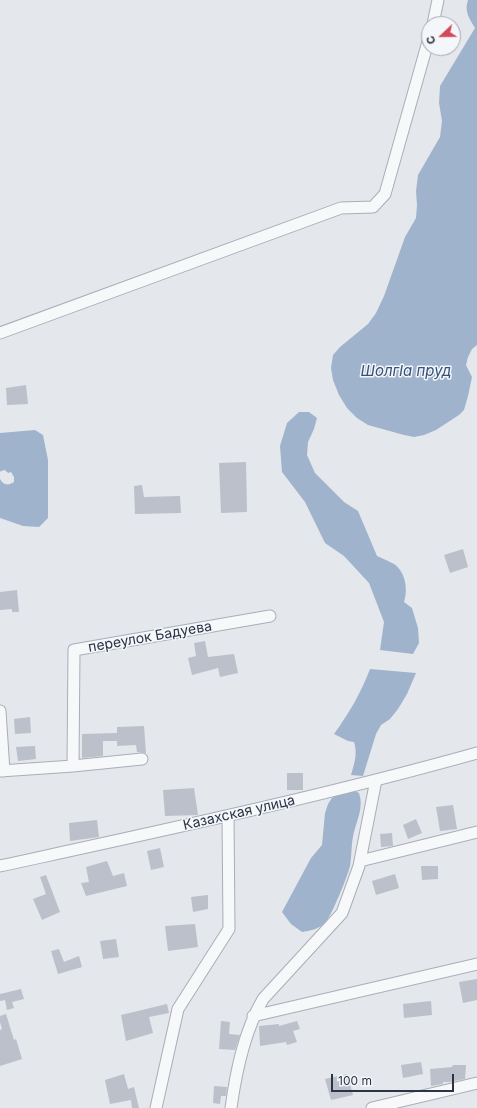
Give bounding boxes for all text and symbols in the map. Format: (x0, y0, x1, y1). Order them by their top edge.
north arrow (421, 16, 461, 56)
text: С (423, 34, 439, 47)
water label: ШолгIа пруд (361, 362, 451, 380)
street label: переулок Бадуева (87, 618, 213, 656)
street label: Казахская улица (181, 792, 297, 834)
scale bar (333, 1066, 456, 1092)
text: 100 m (338, 1073, 372, 1088)

